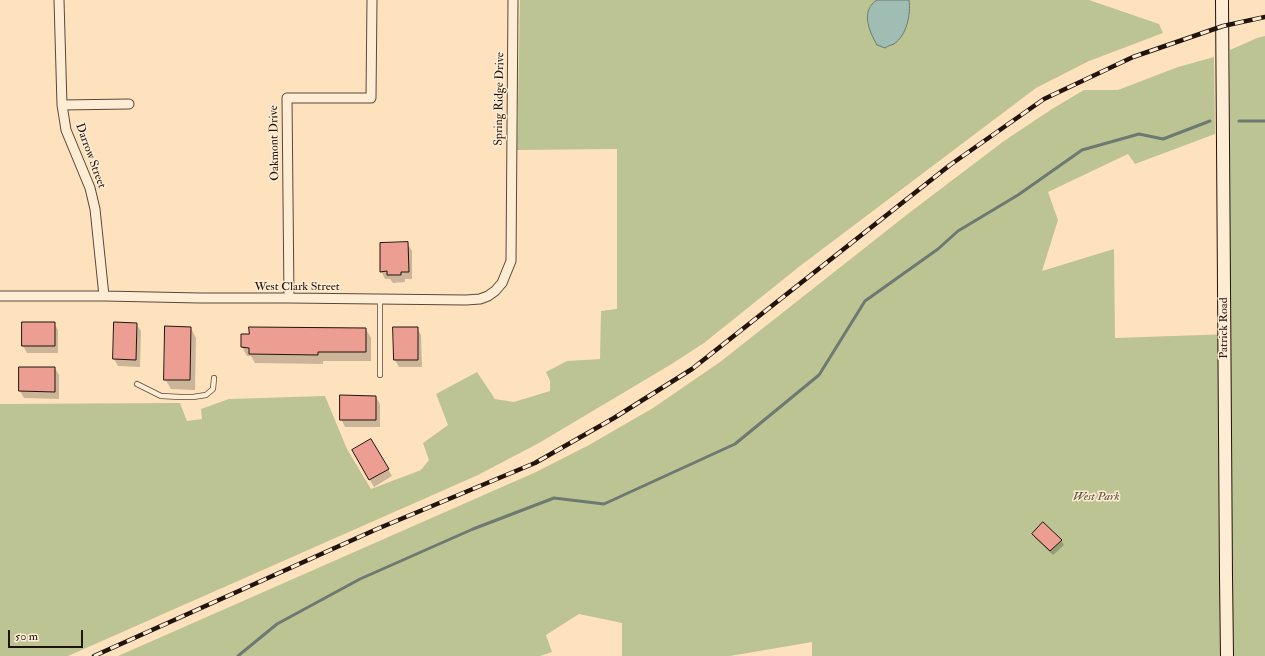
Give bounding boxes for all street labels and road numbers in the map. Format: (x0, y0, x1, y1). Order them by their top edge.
street label: Spring Ridge Drive (492, 52, 508, 146)
street label: Oakmont Drive (267, 105, 283, 181)
street label: Darrow Street (72, 122, 108, 190)
street label: West Clark Street (254, 280, 340, 294)
street label: Patrick Road (1217, 297, 1231, 359)

